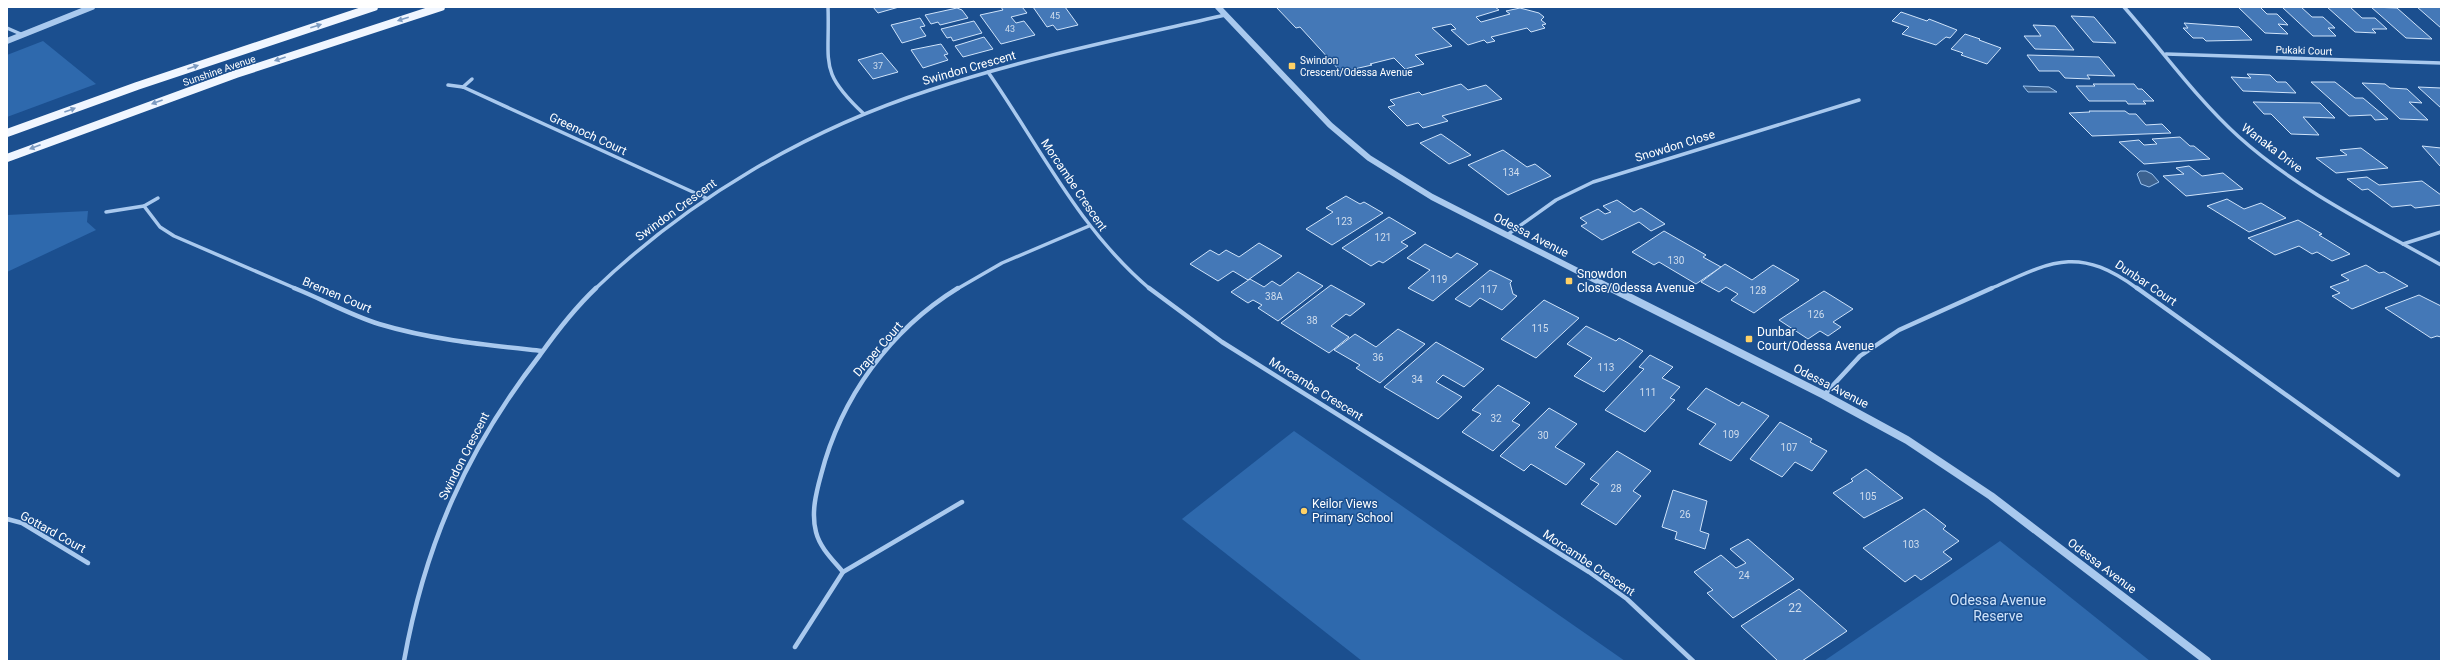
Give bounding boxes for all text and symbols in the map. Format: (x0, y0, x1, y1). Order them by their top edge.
house number: 45 (1050, 11, 1060, 21)
one-way arrow (397, 16, 409, 22)
one-way arrow (310, 23, 322, 29)
house number: 43 (1005, 24, 1015, 34)
street label: Pukaki Court (2275, 44, 2333, 57)
street label: Swindon Crescent (921, 48, 1017, 88)
street label: Sunshine Avenue (181, 53, 257, 88)
place label: Swindon Crescent/Odessa Avenue (1300, 55, 1413, 78)
one-way arrow (273, 56, 285, 62)
house number: 37 (873, 61, 883, 71)
marker: Swindon Crescent/Odessa Avenue (1287, 61, 1297, 71)
one-way arrow (187, 64, 199, 70)
one-way arrow (151, 100, 163, 106)
one-way arrow (64, 107, 76, 113)
street label: Greenoch Court (547, 110, 629, 158)
street label: Wanaka Drive (2239, 121, 2305, 175)
street label: Snowdon Close (1633, 127, 1717, 165)
street label: Morcambe Crescent (1038, 136, 1110, 234)
one-way arrow (29, 145, 41, 151)
house number: 134 (1503, 167, 1520, 178)
street label: Swindon Crescent (633, 176, 719, 244)
street label: Odessa Avenue (1491, 210, 1571, 260)
house number: 123 (1336, 216, 1352, 227)
house number: 121 (1375, 232, 1391, 243)
house number: 130 (1668, 255, 1685, 266)
street label: Dunbar Court (2113, 257, 2179, 309)
place label: Snowdon Close/Odessa Avenue (1577, 267, 1695, 295)
street label: Bremen Court (300, 274, 374, 316)
house number: 119 (1431, 274, 1447, 285)
marker: Snowdon Close/Odessa Avenue (1564, 276, 1574, 286)
house number: 117 (1481, 284, 1498, 295)
house number: 128 (1750, 285, 1767, 296)
house number: 38A (1265, 291, 1283, 302)
house number: 126 (1808, 309, 1825, 320)
house number: 38 (1306, 315, 1318, 326)
street label: Draper Court (850, 319, 906, 379)
house number: 115 (1532, 323, 1549, 334)
place label: Dunbar Court/Odessa Avenue (1757, 325, 1874, 353)
marker: Dunbar Court/Odessa Avenue (1744, 334, 1754, 344)
house number: 36 (1372, 352, 1384, 363)
street label: Morcambe Crescent (1266, 354, 1366, 424)
street label: Odessa Avenue (1791, 361, 1871, 411)
house number: 113 (1598, 362, 1614, 373)
house number: 34 (1411, 374, 1423, 385)
house number: 111 (1640, 387, 1656, 398)
street label: Swindon Crescent (436, 410, 492, 502)
house number: 32 (1490, 413, 1502, 424)
house number: 109 (1723, 429, 1739, 440)
house number: 30 (1537, 430, 1549, 441)
house number: 107 (1781, 442, 1798, 453)
house number: 28 (1610, 483, 1622, 494)
house number: 105 (1860, 491, 1877, 502)
place label: Keilor Views Primary School (1312, 497, 1393, 525)
marker: Keilor Views Primary School (1299, 506, 1309, 516)
street label: Gottard Court (18, 508, 88, 556)
house number: 26 (1679, 509, 1691, 520)
street label: Morcambe Crescent (1540, 527, 1638, 599)
street label: Odessa Avenue (2065, 536, 2139, 596)
house number: 103 (1903, 539, 1919, 550)
house number: 24 (1738, 570, 1750, 581)
park label: Odessa Avenue Reserve (1950, 592, 2046, 624)
house number: 22 (1788, 601, 1802, 615)

